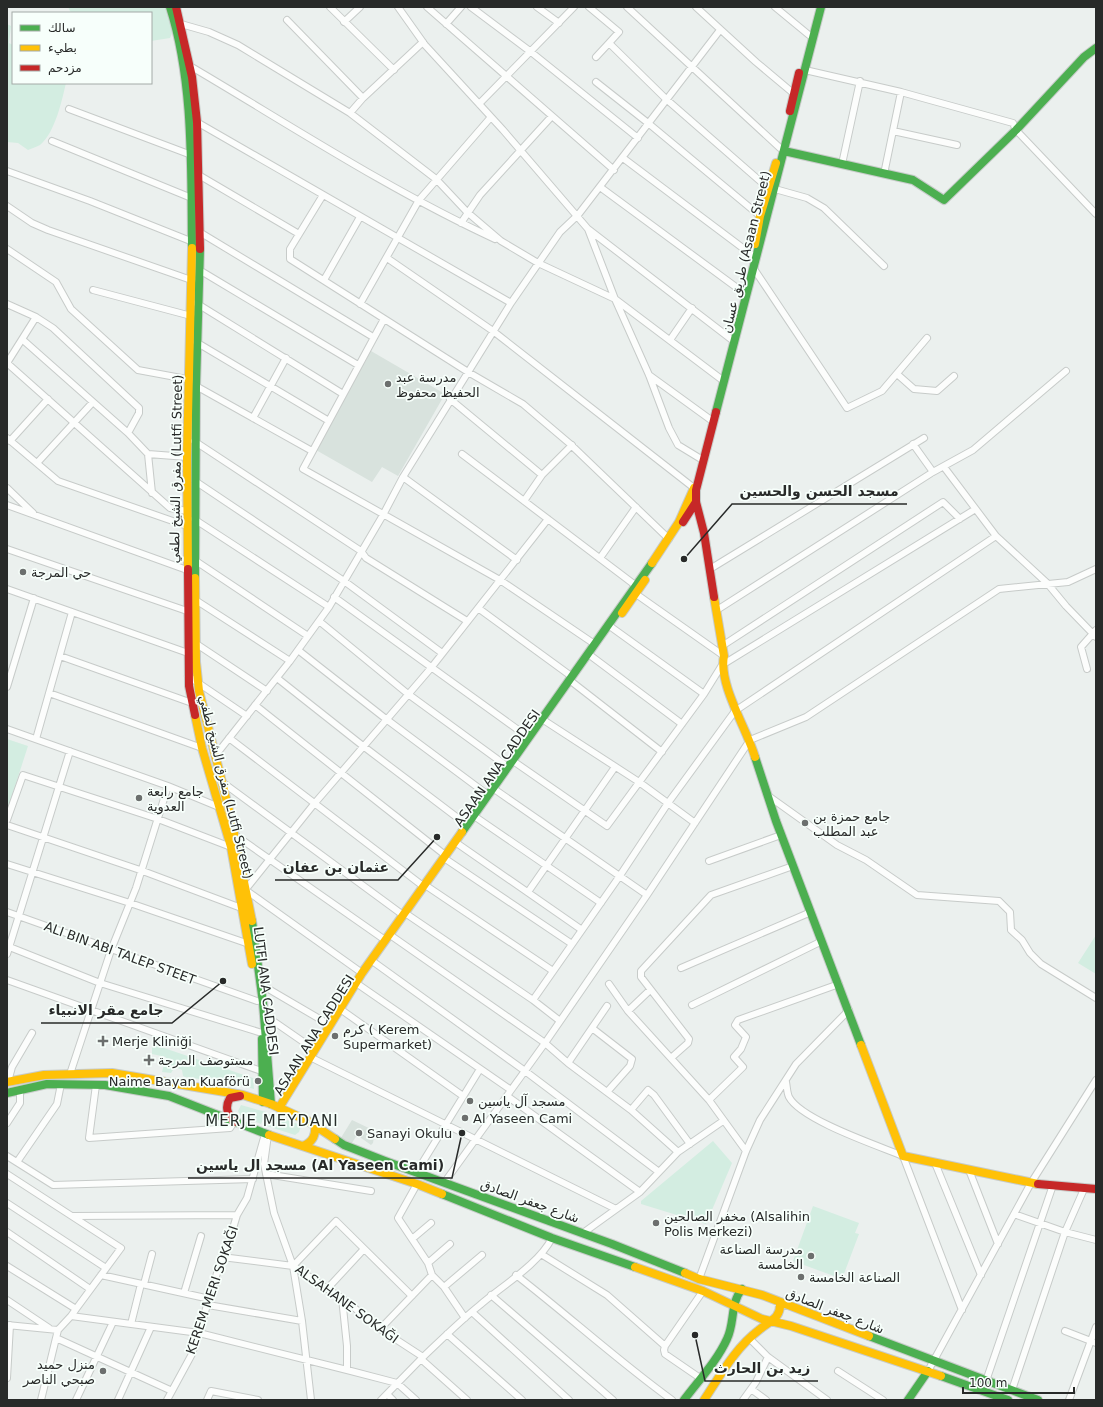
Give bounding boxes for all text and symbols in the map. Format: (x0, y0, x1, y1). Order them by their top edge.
legend (12, 12, 152, 84)
text: سالك (48, 21, 75, 35)
text: بطيء (48, 41, 77, 55)
text: مزدحم (48, 61, 82, 76)
street label: طريق عسان (Asaan Street) (719, 169, 774, 335)
place label: مدرسة عبد الحفيظ محفوظ (396, 370, 480, 401)
street label: مفرق الشيخ لطفي (Lutfi Street) (167, 374, 186, 564)
marker: مدرسة عبد الحفيظ محفوظ (383, 379, 393, 389)
callout: مسجد الحسن والحسين (732, 478, 907, 504)
text: مسجد الحسن والحسين (739, 483, 899, 500)
place label: حي المرجة (31, 565, 91, 581)
marker: حي المرجة (18, 567, 28, 577)
street label: مفرق الشيخ لطفي (Lutfi Street) (195, 693, 256, 881)
street label: ASAAN ANA CADDESI (451, 707, 543, 829)
place label: جامع رابعة العدوية (147, 784, 204, 815)
marker: جامع رابعة العدوية (134, 793, 144, 803)
place label: جامع حمزة بن عبد المطلب (813, 809, 890, 839)
marker: جامع حمزة بن عبد المطلب (800, 818, 810, 828)
callout: عثمان بن عفان (275, 854, 398, 880)
text: عثمان بن عفان (283, 859, 389, 876)
street label: ALI BIN ABI TALEP STEET (42, 919, 198, 987)
street label: LUTFI ANA CADDESI (251, 926, 281, 1056)
street label: ASAAN ANA CADDESI (271, 972, 357, 1098)
callout: جامع مقر الانبياء (41, 997, 172, 1023)
text: جامع مقر الانبياء (48, 1002, 164, 1019)
place label: كرم ( Kerem Supermarket) (343, 1022, 432, 1052)
marker: كرم ( Kerem Supermarket) (330, 1031, 340, 1041)
place label: Merje Kliniği (112, 1034, 192, 1049)
marker: Merje Kliniği (97, 1035, 109, 1047)
place label: مستوصف المرجة (158, 1053, 253, 1069)
marker: مستوصف المرجة (143, 1054, 155, 1066)
place label: Naime Bayan Kuaförü (109, 1074, 250, 1089)
marker: Naime Bayan Kuaförü (253, 1076, 263, 1086)
place label: مسجد آل ياسين (478, 1093, 565, 1110)
marker: مسجد آل ياسين (465, 1096, 475, 1106)
place label: Al Yaseen Cami (473, 1111, 572, 1126)
district label: MERJE MEYDANI (205, 1112, 339, 1130)
marker: Al Yaseen Cami (460, 1113, 470, 1123)
place label: Sanayi Okulu (367, 1126, 452, 1141)
marker: Sanayi Okulu (354, 1128, 364, 1138)
callout: مسجد ال ياسين (Al Yaseen Cami) (188, 1152, 452, 1178)
text: مسجد ال ياسين (Al Yaseen Cami) (196, 1157, 444, 1174)
street label: شارع جعفر الصادق (478, 1176, 581, 1227)
place label: مخفر الصالحين (Alsalihin Polis Merkezi) (664, 1209, 810, 1239)
marker: مخفر الصالحين (Alsalihin Polis Merkezi) (651, 1218, 661, 1228)
street label: KEREM MERI SOKAĞI (183, 1224, 241, 1356)
place label: مدرسة الصناعة الخامسة (719, 1242, 803, 1272)
marker: مدرسة الصناعة الخامسة (806, 1251, 816, 1261)
street label: ALSAHANE SOKAĞI (293, 1262, 401, 1346)
place label: الصناعة الخامسة (809, 1270, 900, 1285)
marker: الصناعة الخامسة (796, 1272, 806, 1282)
street label: شارع جعفر الصادق (783, 1285, 886, 1338)
callout: زيد بن الحارث (705, 1355, 818, 1381)
place label: منزل حميد صبحي الناصر (22, 1357, 95, 1388)
text: زيد بن الحارث (714, 1360, 810, 1377)
marker: منزل حميد صبحي الناصر (98, 1366, 108, 1376)
scale bar (963, 1369, 1074, 1395)
text: 100 m (969, 1376, 1007, 1390)

